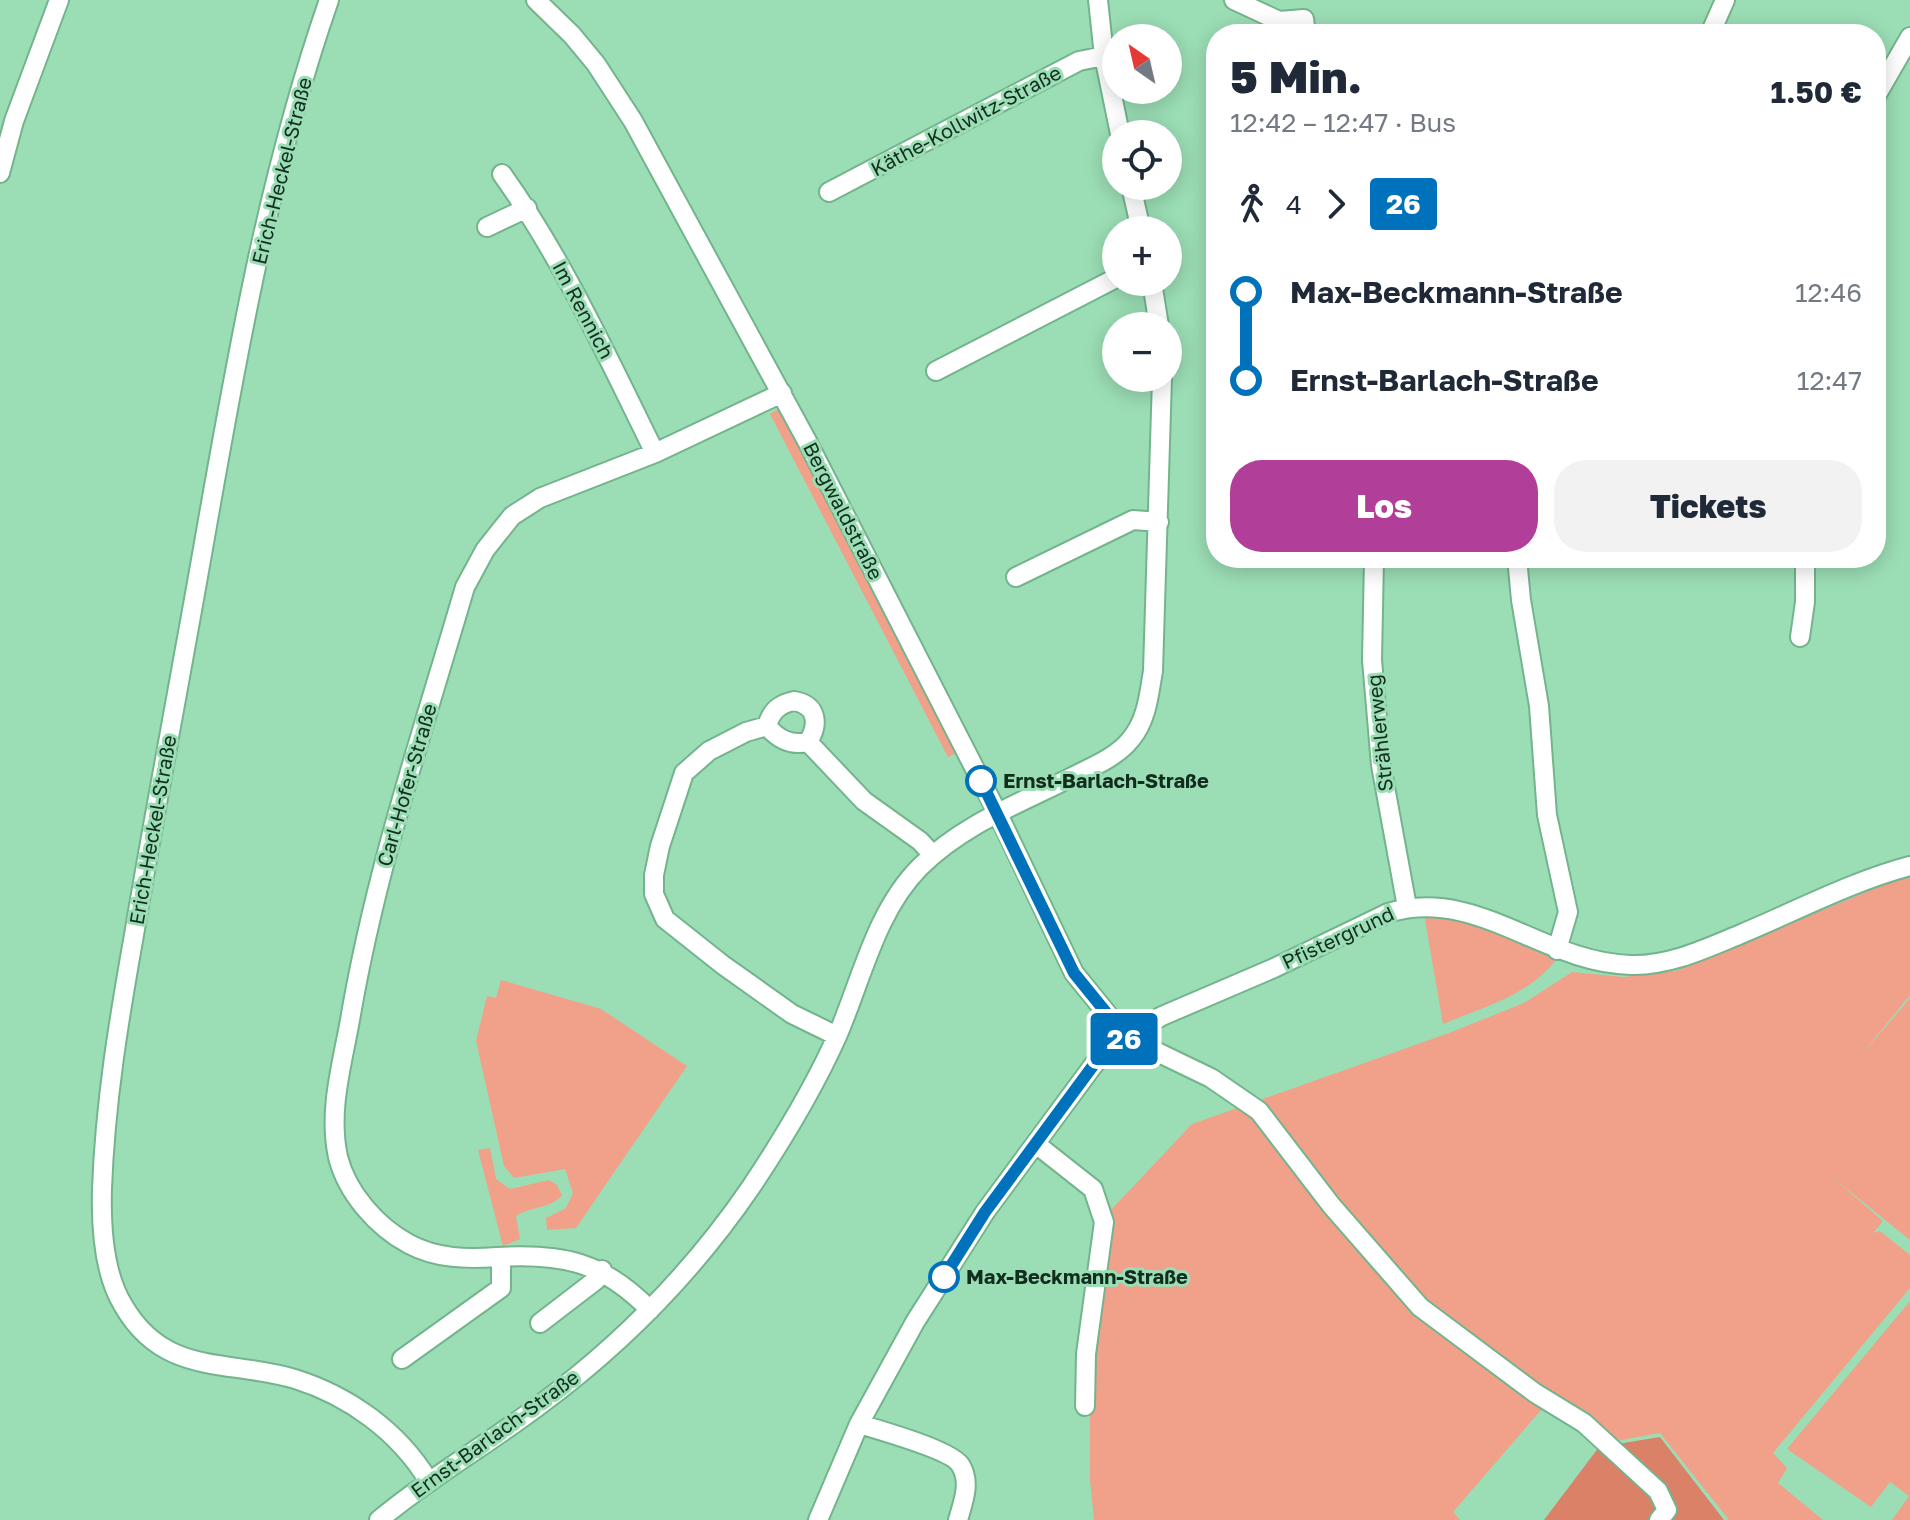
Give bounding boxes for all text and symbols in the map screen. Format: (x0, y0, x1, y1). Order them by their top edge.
north arrow (1102, 24, 1182, 104)
map controls (1102, 24, 1182, 392)
text: 5 Min. (1230, 50, 1362, 103)
street label: Käthe-Kollwitz-Straße (866, 60, 1065, 180)
text: 1.50 € (1771, 74, 1862, 110)
street label: Erich-Heckel-Straße (246, 75, 316, 267)
text: 12:42 – 12:47 · Bus (1230, 107, 1456, 138)
button: locate (1102, 120, 1182, 200)
icon: walk (1230, 182, 1274, 226)
icon: forward (1314, 182, 1358, 226)
text: 26 (1386, 187, 1421, 220)
text: 4 (1286, 189, 1302, 220)
button: + (1102, 216, 1182, 296)
street label: Im Rennich (548, 257, 620, 362)
text: Max-Beckmann-Straße (1290, 274, 1623, 310)
text: 12:46 (1795, 277, 1862, 308)
button: − (1102, 312, 1182, 392)
text: Ernst-Barlach-Straße (1290, 362, 1599, 398)
text: 12:47 (1797, 365, 1862, 396)
street label: Bergwaldstraße (799, 438, 889, 583)
button: Los (1230, 460, 1538, 552)
button: Tickets (1554, 460, 1862, 552)
street label: Strählerweg (1361, 673, 1397, 793)
street label: Carl-Hofer-Straße (371, 701, 441, 869)
street label: Erich-Heckel-Straße (124, 733, 181, 926)
marker: Ernst-Barlach-Straße (966, 766, 996, 796)
place label: Ernst-Barlach-Straße (1003, 768, 1209, 792)
street label: Pfistergrund (1278, 901, 1397, 973)
line badge: 26 (1088, 1013, 1160, 1065)
text: 26 (1107, 1022, 1141, 1055)
marker: Max-Beckmann-Straße (929, 1262, 959, 1292)
place label: Max-Beckmann-Straße (966, 1264, 1188, 1288)
street label: Ernst-Barlach-Straße (406, 1364, 583, 1502)

